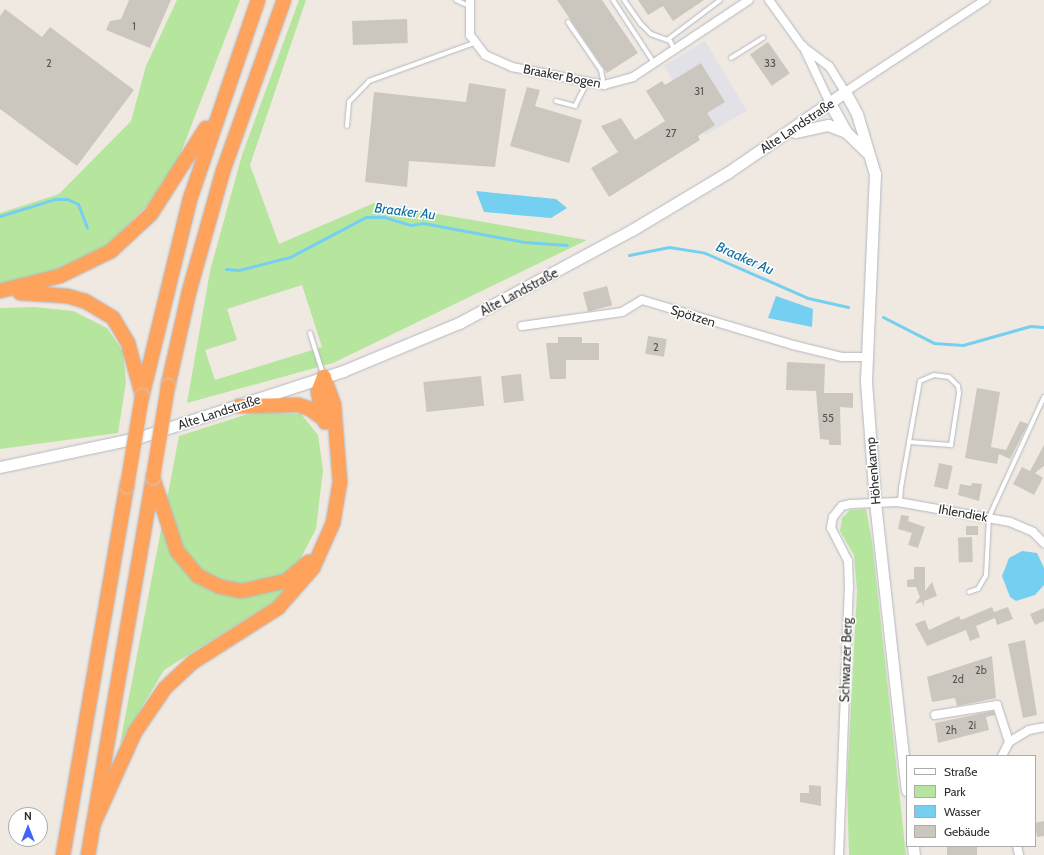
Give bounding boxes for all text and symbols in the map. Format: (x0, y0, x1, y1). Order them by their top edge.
house number: 1 (132, 19, 136, 33)
house number: 2 (46, 56, 52, 70)
house number: 33 (764, 56, 776, 70)
street label: Braaker Bogen (522, 61, 602, 91)
house number: 31 (694, 84, 704, 98)
street label: Alte Landstraße (757, 95, 837, 157)
house number: 27 (665, 126, 677, 140)
water label: Braaker Au (374, 199, 436, 223)
water label: Braaker Au (714, 238, 776, 278)
street label: Alte Landstraße (477, 265, 561, 319)
street label: Spötzen (669, 302, 717, 330)
house number: 2 (653, 340, 659, 354)
street label: Alte Landstraße (176, 391, 262, 433)
house number: 55 (822, 411, 834, 425)
street label: Höhenkamp (862, 437, 884, 505)
street label: Ihlendiek (937, 501, 989, 525)
street label: Schwarzer Berg (837, 617, 855, 703)
house number: 2b (975, 663, 987, 677)
house number: 2d (952, 672, 964, 686)
house number: 2i (968, 718, 976, 732)
house number: 2h (945, 723, 957, 737)
legend (906, 755, 1036, 847)
text: Straße (944, 764, 977, 779)
text: Park (944, 784, 966, 799)
text: Wasser (944, 804, 981, 819)
north arrow (8, 807, 48, 847)
text: N (24, 809, 32, 823)
text: Gebäude (944, 824, 990, 839)

